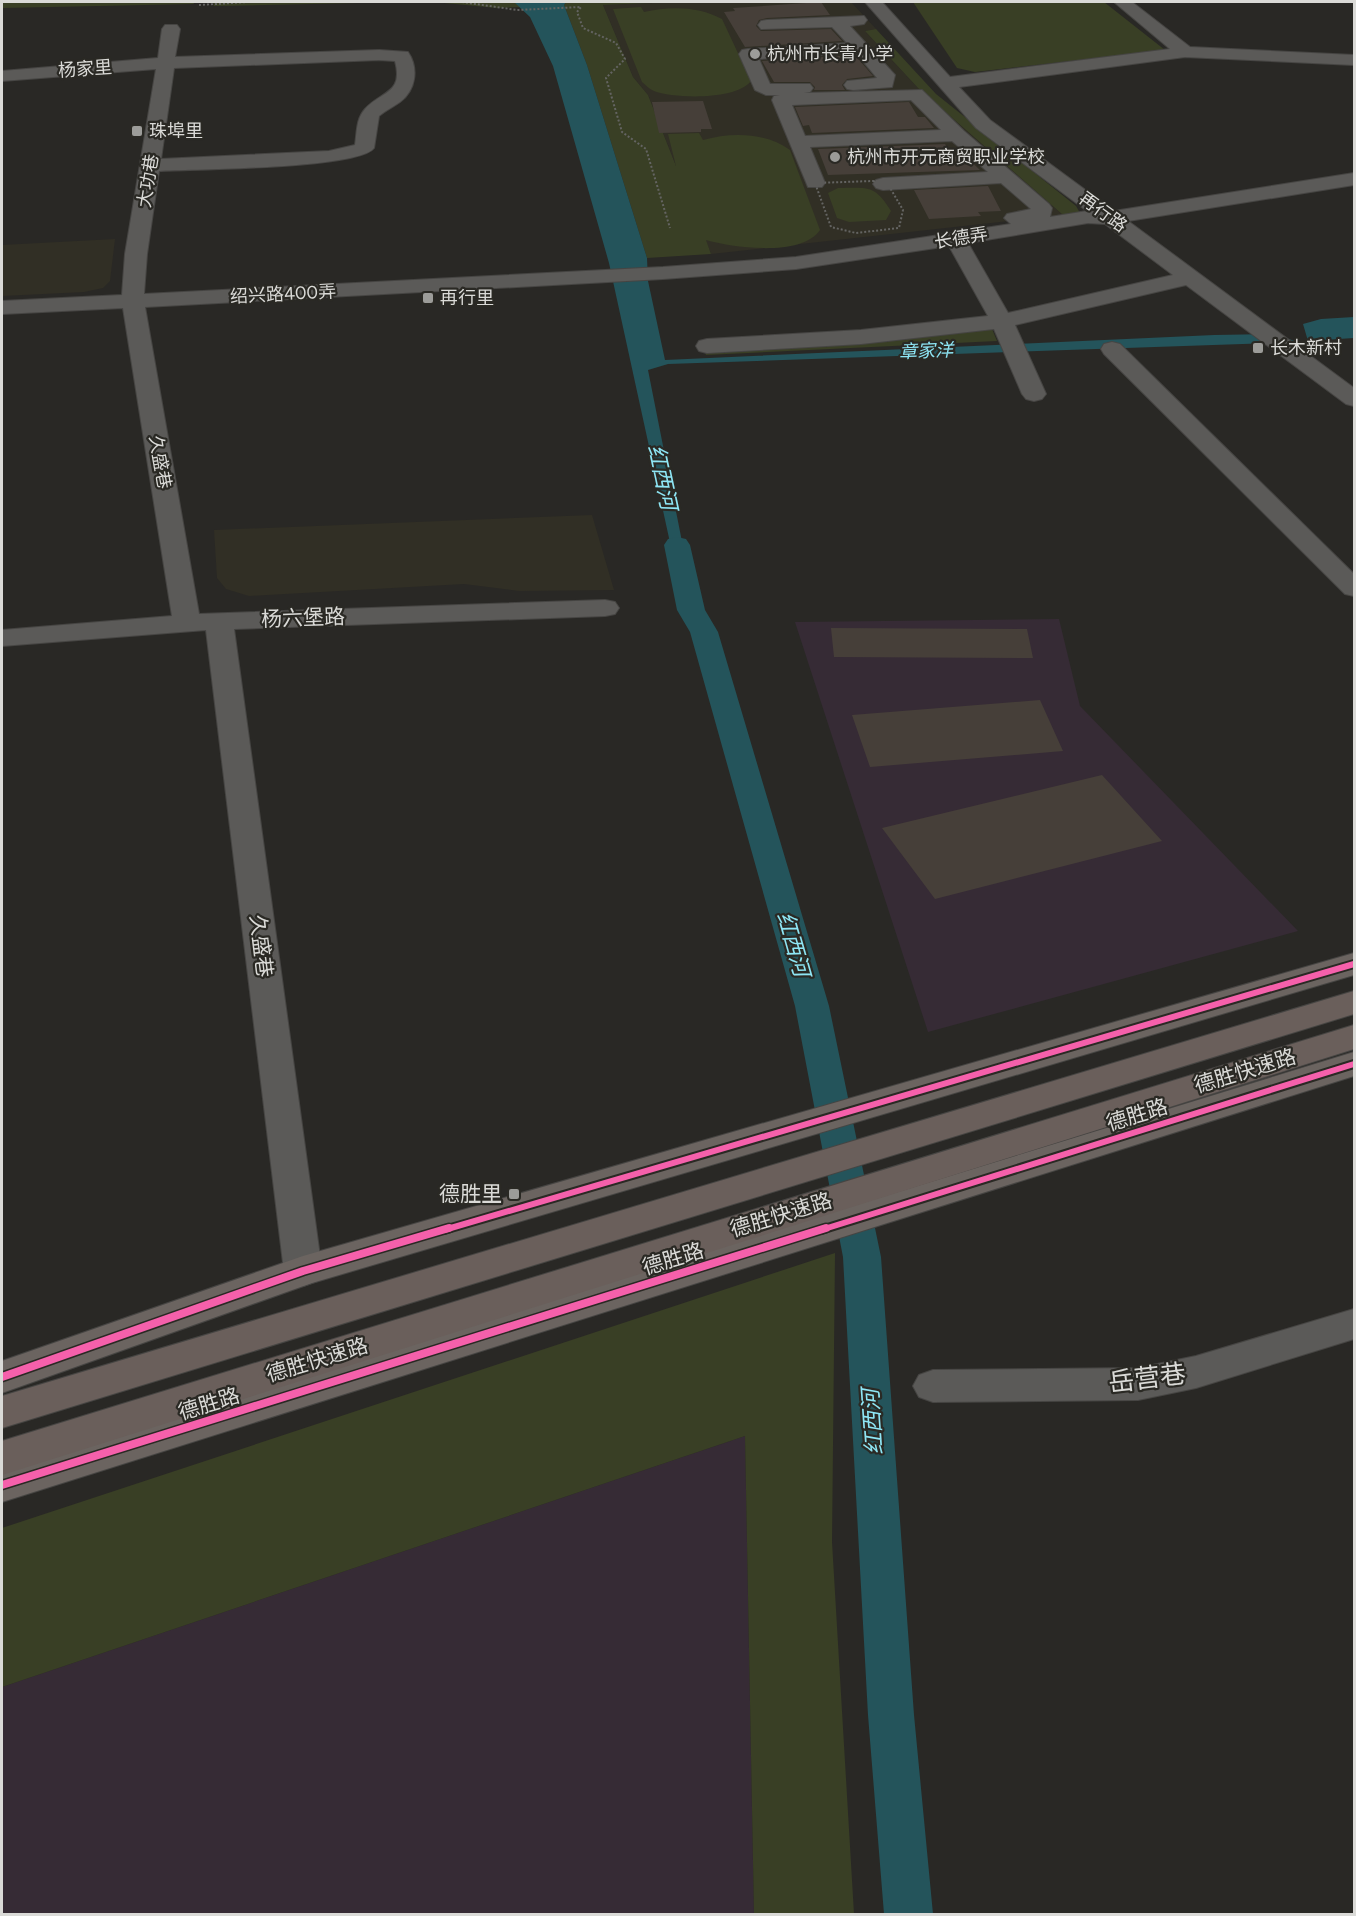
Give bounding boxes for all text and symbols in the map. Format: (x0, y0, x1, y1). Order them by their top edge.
place label: 杭州市长青小学 (767, 43, 893, 65)
marker: 杭州市长青小学 (748, 47, 762, 61)
street label: 杨家里 (57, 56, 113, 82)
place label: 珠埠里 (149, 120, 203, 142)
marker: 珠埠里 (130, 124, 144, 138)
place label: 杭州市开元商贸职业学校 (847, 146, 1045, 168)
marker: 杭州市开元商贸职业学校 (828, 150, 842, 164)
street label: 大功巷 (133, 153, 163, 209)
street label: 再行路 (1075, 187, 1131, 237)
street label: 长德弄 (933, 223, 989, 253)
street label: 绍兴路400弄 (229, 280, 337, 308)
place label: 再行里 (440, 287, 494, 309)
marker: 再行里 (421, 291, 435, 305)
place label: 长木新村 (1270, 337, 1342, 359)
water label: 章家洋 (899, 339, 955, 363)
marker: 长木新村 (1251, 341, 1265, 355)
street label: 久盛巷 (144, 434, 176, 490)
water label: 红西河 (642, 442, 683, 516)
street label: 杨六堡路 (261, 604, 345, 631)
water label: 红西河 (771, 909, 817, 983)
street label: 久盛巷 (245, 913, 278, 979)
street label: 德胜快速路 (1191, 1043, 1299, 1098)
street label: 德胜路 (1103, 1093, 1171, 1136)
place label: 德胜里 (439, 1181, 502, 1206)
marker: 德胜里 (507, 1187, 521, 1201)
street label: 德胜快速路 (727, 1187, 835, 1242)
street label: 德胜路 (639, 1237, 707, 1280)
street label: 德胜快速路 (263, 1332, 371, 1387)
street label: 岳营巷 (1106, 1357, 1188, 1399)
street label: 德胜路 (175, 1382, 243, 1425)
water label: 红西河 (856, 1384, 888, 1456)

